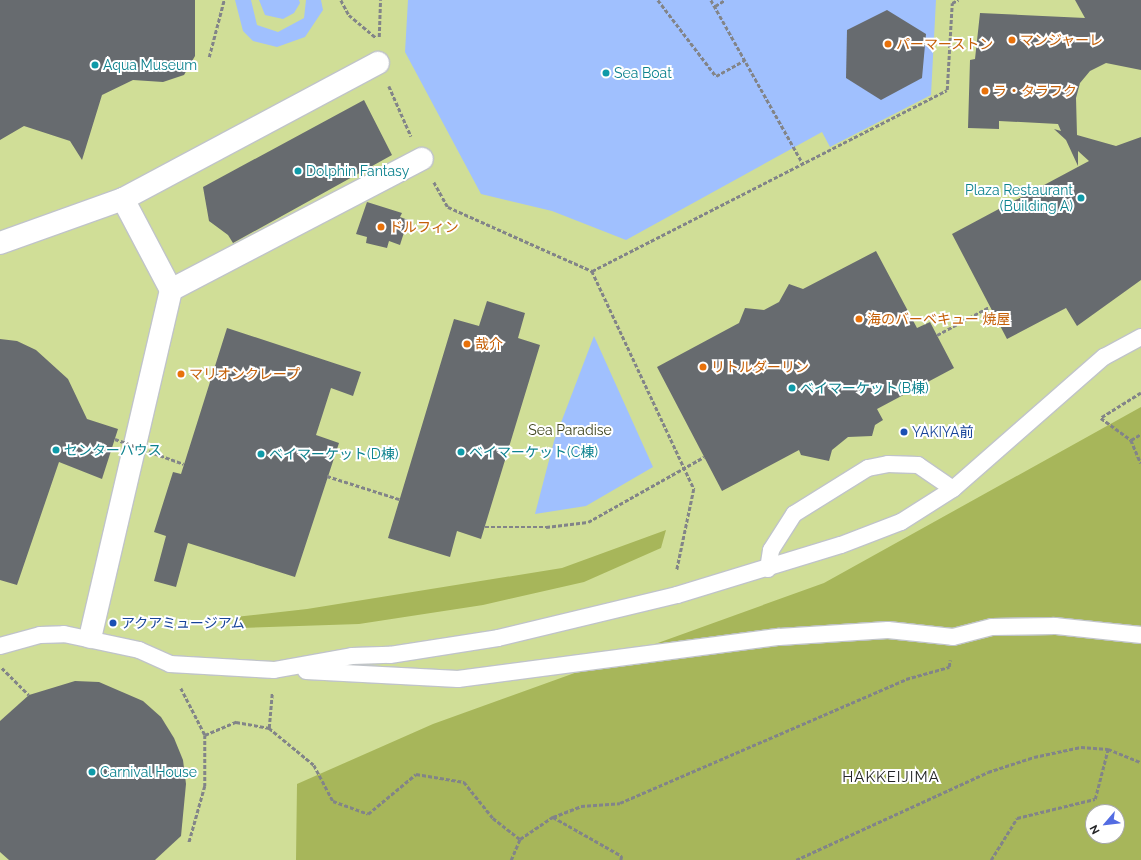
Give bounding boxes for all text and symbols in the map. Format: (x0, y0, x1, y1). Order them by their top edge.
place label: マンジャーレ (1020, 32, 1104, 48)
marker: マンジャーレ (1007, 35, 1017, 45)
place label: パーマーストン (896, 36, 994, 52)
marker: パーマーストン (883, 39, 893, 49)
place label: Aqua Museum (103, 57, 197, 73)
marker: Aqua Museum (90, 60, 100, 70)
place label: Sea Boat (614, 65, 672, 81)
marker: Sea Boat (601, 68, 611, 78)
place label: ラ・タラフク (993, 83, 1077, 99)
marker: ラ・タラフク (980, 86, 990, 96)
place label: Dolphin Fantasy (306, 163, 409, 179)
marker: Dolphin Fantasy (293, 166, 303, 176)
place label: Plaza Restaurant (Building A) (965, 182, 1073, 214)
marker: Plaza Restaurant (Building A) (1076, 193, 1086, 203)
place label: ドルフィン (389, 219, 459, 235)
marker: ドルフィン (376, 222, 386, 232)
place label: 海のバーベキュー 焼屋 (867, 311, 1011, 327)
marker: 海のバーベキュー 焼屋 (854, 314, 864, 324)
place label: 哉介 (475, 336, 503, 352)
marker: 哉介 (462, 339, 472, 349)
place label: リトルダーリン (711, 359, 809, 375)
marker: リトルダーリン (698, 362, 708, 372)
place label: マリオンクレープ (189, 366, 301, 382)
marker: マリオンクレープ (176, 369, 186, 379)
place label: ベイマーケット(B棟) (800, 380, 929, 396)
marker: ベイマーケット(B棟) (787, 383, 797, 393)
park label: Sea Paradise (528, 422, 612, 438)
place label: YAKIYA前 (912, 424, 973, 440)
marker: YAKIYA前 (899, 427, 909, 437)
place label: センターハウス (64, 442, 162, 458)
place label: ベイマーケット(C棟) (469, 444, 598, 460)
marker: センターハウス (51, 445, 61, 455)
place label: ベイマーケット(D棟) (269, 446, 399, 462)
marker: ベイマーケット(C棟) (456, 447, 466, 457)
marker: ベイマーケット(D棟) (256, 449, 266, 459)
place label: アクアミュージアム (121, 615, 247, 631)
marker: アクアミュージアム (108, 618, 118, 628)
place label: Carnival House (100, 764, 197, 780)
marker: Carnival House (87, 767, 97, 777)
district label: HAKKEIJIMA (842, 769, 940, 787)
north arrow (1085, 804, 1125, 844)
text: N (1087, 823, 1103, 836)

